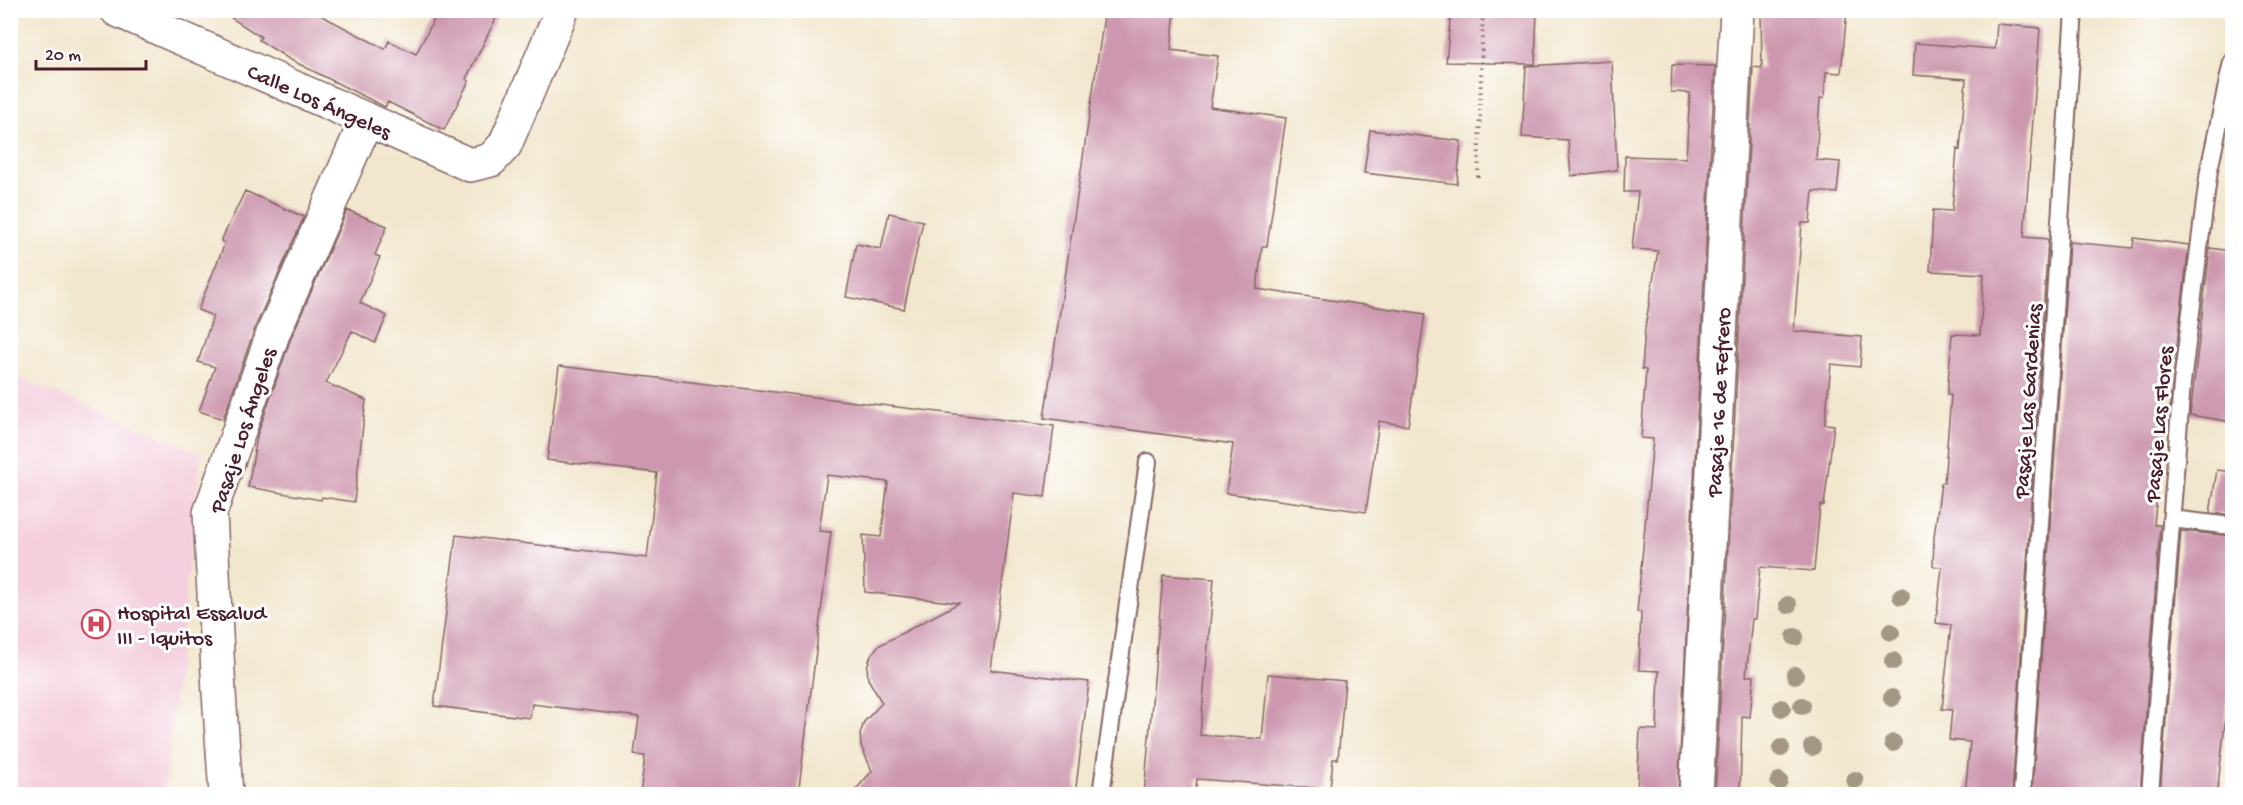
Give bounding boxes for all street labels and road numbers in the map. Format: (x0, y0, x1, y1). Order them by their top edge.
street label: Calle Los Ángeles (242, 60, 395, 147)
street label: Pasaje Las Gardenias (2010, 302, 2050, 500)
street label: Pasaje 16 de Fefrero (1703, 307, 1739, 499)
street label: Pasaje Los Ángeles (206, 345, 284, 518)
street label: Pasaje Las Flores (2141, 345, 2181, 504)

